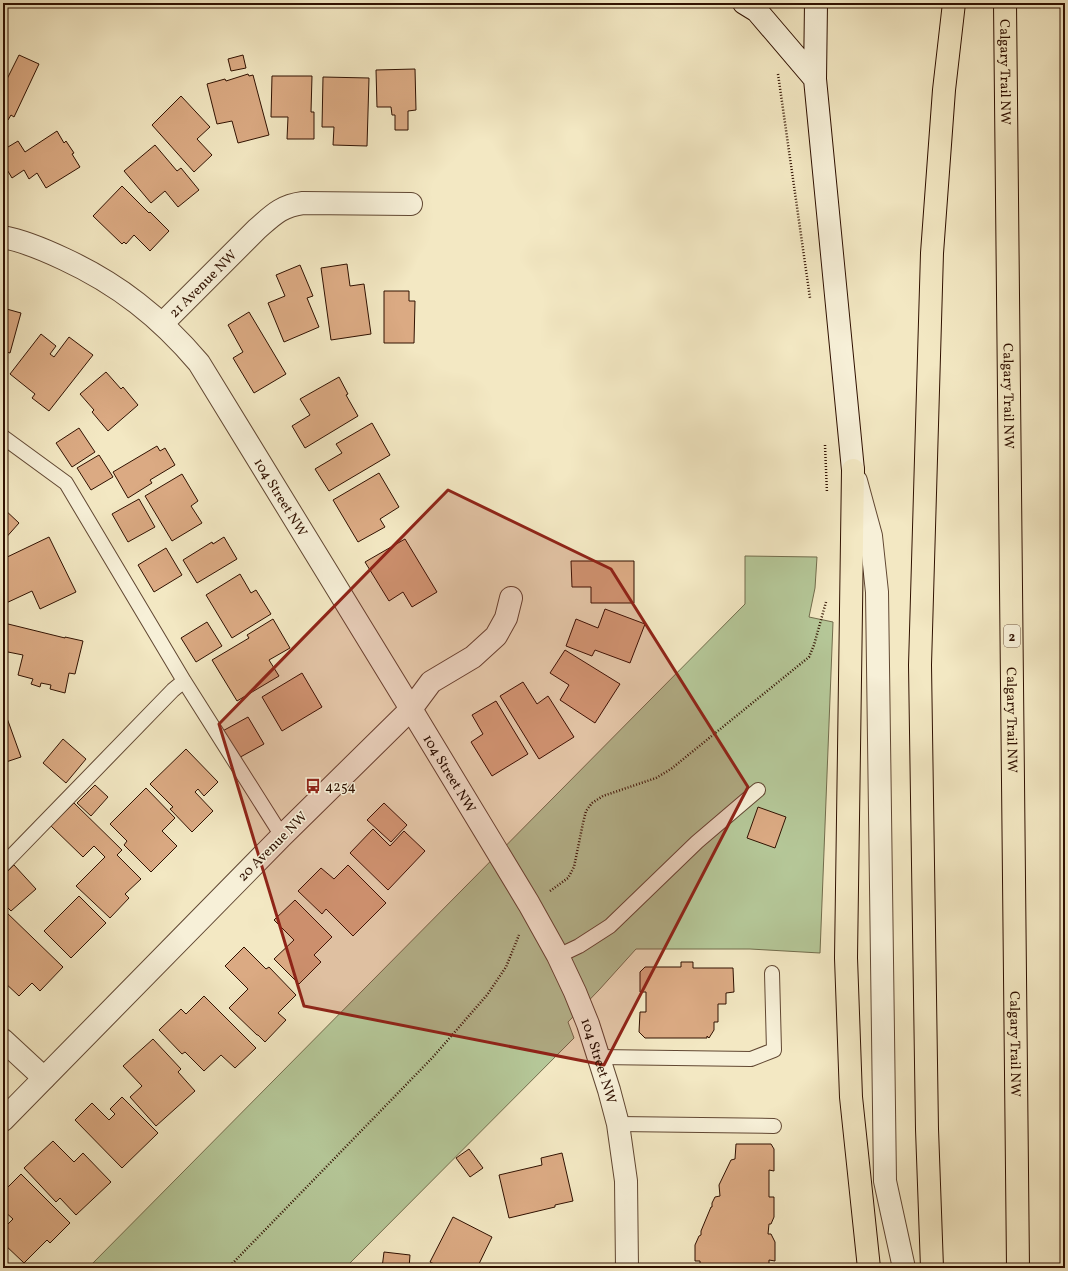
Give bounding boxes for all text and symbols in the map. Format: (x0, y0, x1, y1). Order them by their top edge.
street label: Calgary Trail NW (994, 19, 1014, 125)
street label: 21 Avenue NW (166, 246, 242, 323)
street label: Calgary Trail NW (997, 343, 1018, 449)
street label: 104 Street NW (249, 455, 311, 541)
road number: 2 (1004, 625, 1020, 647)
street label: Calgary Trail NW (1001, 667, 1021, 773)
street label: 104 Street NW (418, 731, 480, 817)
bus stop icon: 4254 (304, 777, 322, 795)
place label: 4254 (325, 778, 356, 797)
street label: 20 Avenue NW (234, 808, 312, 886)
street label: Calgary Trail NW (1004, 991, 1024, 1097)
street label: 104 Street NW (576, 1015, 620, 1106)

